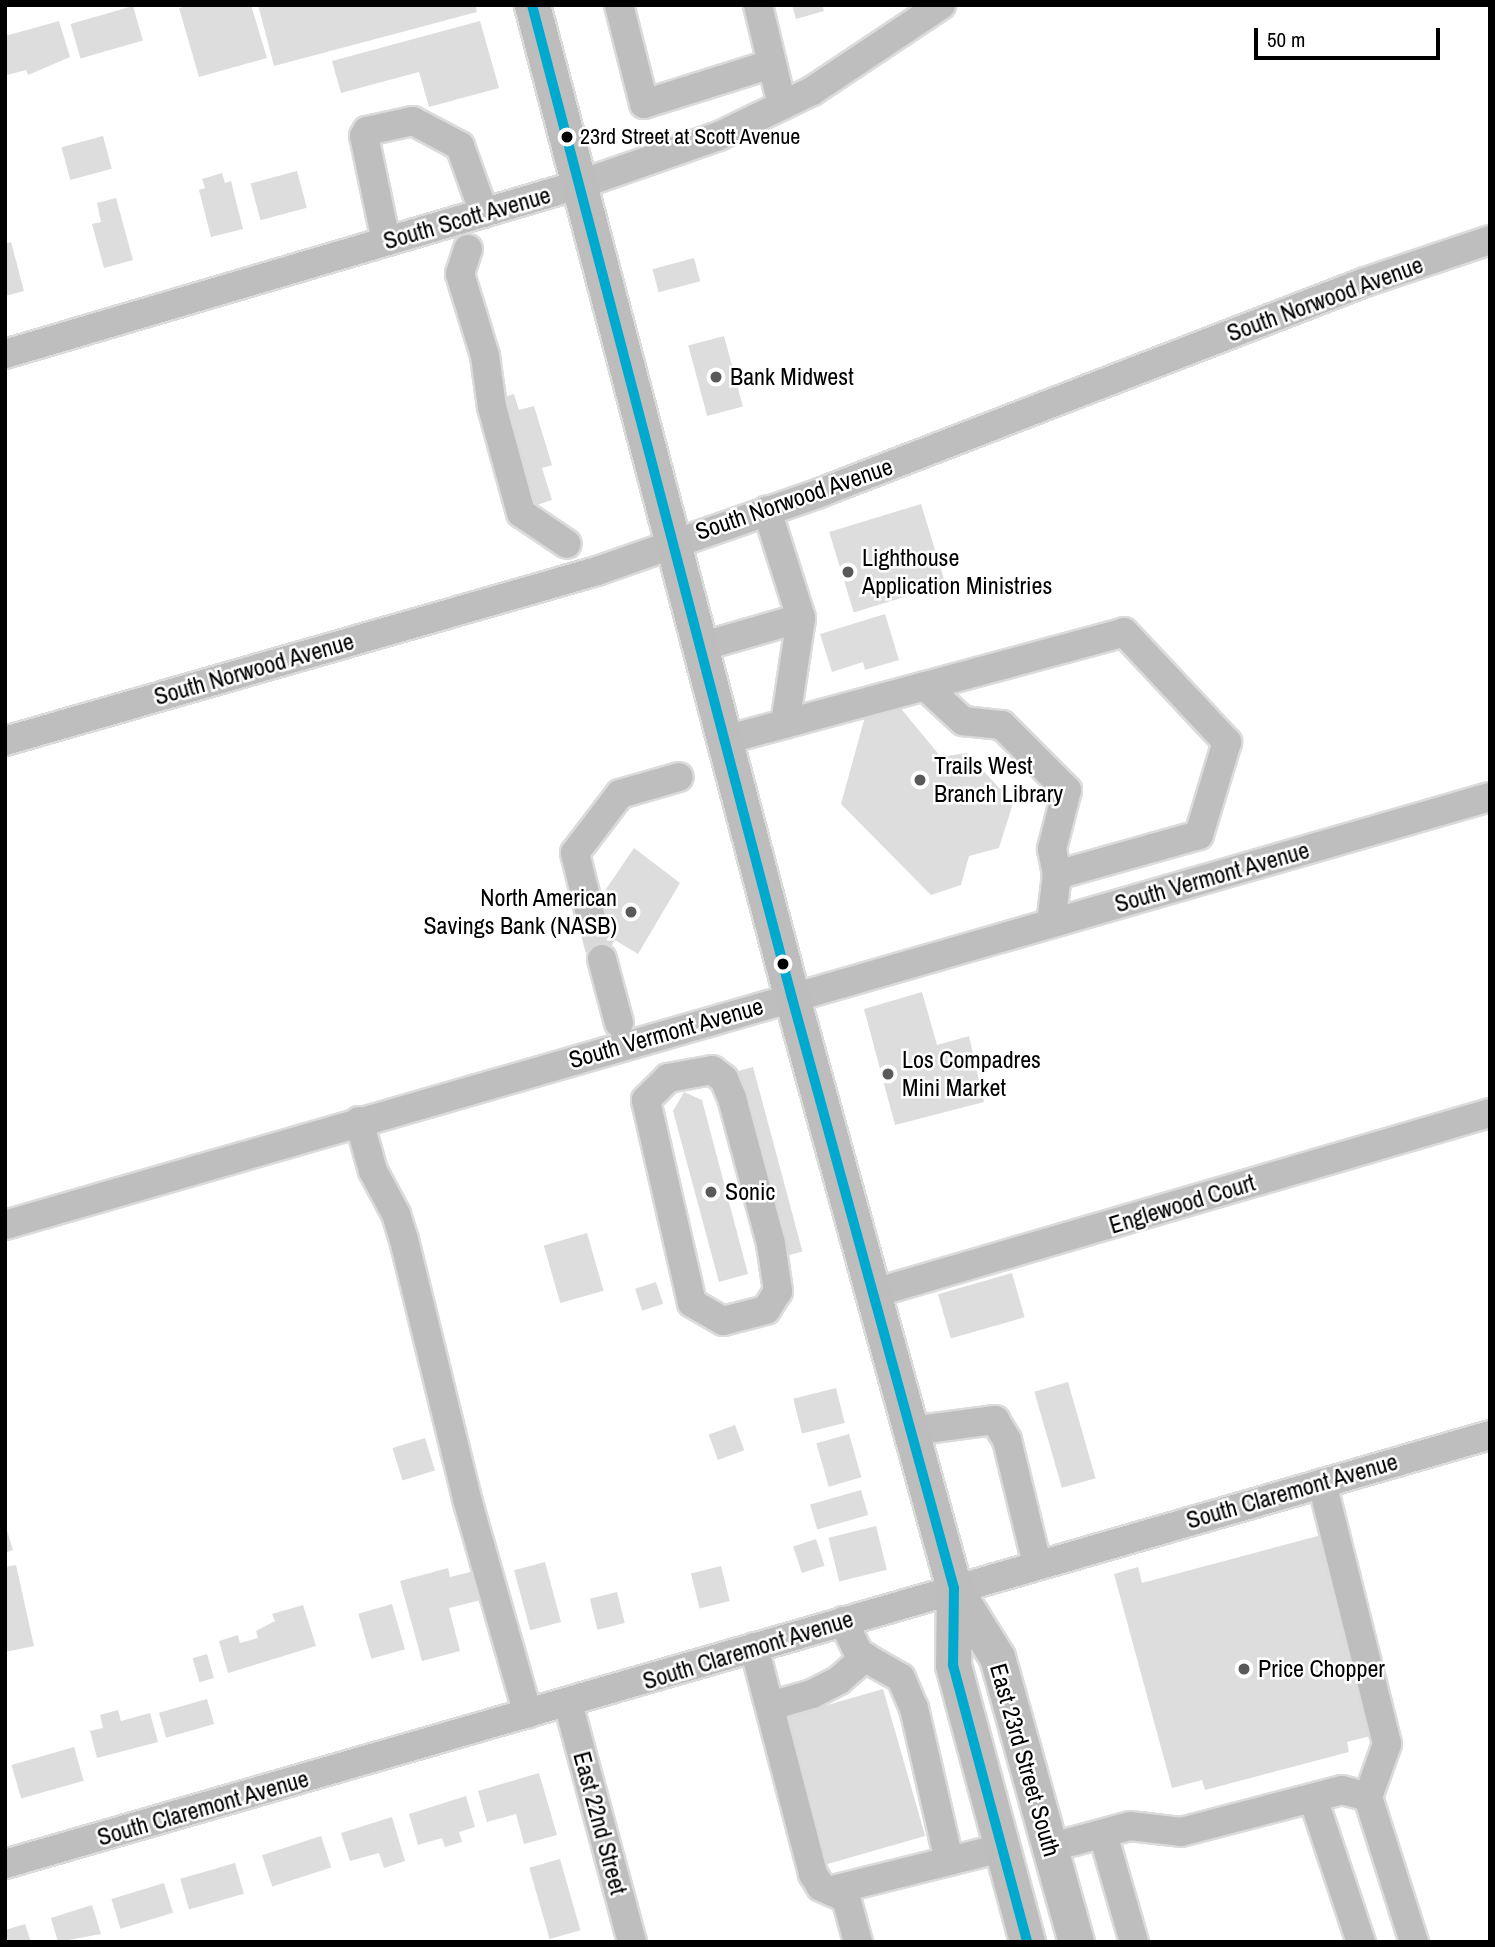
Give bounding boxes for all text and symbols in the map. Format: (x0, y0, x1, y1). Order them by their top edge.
scale bar (1257, 14, 1442, 58)
text: 50 m (1267, 25, 1305, 54)
place label: 23rd Street at Scott Avenue (580, 124, 801, 150)
marker: 23rd Street at Scott Avenue (560, 130, 574, 144)
street label: South Scott Avenue (380, 180, 554, 256)
street label: South Norwood Avenue (1223, 250, 1427, 348)
place label: Bank Midwest (730, 363, 854, 391)
marker: Bank Midwest (708, 369, 724, 385)
street label: South Norwood Avenue (691, 452, 897, 546)
place label: Lighthouse Application Ministries (862, 544, 1052, 600)
marker: Lighthouse Application Ministries (840, 564, 856, 580)
street label: South Norwood Avenue (150, 627, 358, 711)
place label: Trails West Branch Library (934, 752, 1063, 808)
marker: Trails West Branch Library (912, 772, 928, 788)
street label: South Vermont Avenue (1111, 835, 1313, 919)
place label: North American Savings Bank (NASB) (423, 884, 617, 940)
marker: North American Savings Bank (NASB) (623, 904, 639, 920)
unlabelled marker (776, 957, 790, 971)
street label: South Vermont Avenue (565, 991, 767, 1075)
place label: Los Compadres Mini Market (902, 1046, 1041, 1102)
marker: Los Compadres Mini Market (880, 1066, 896, 1082)
street label: Englewood Court (1106, 1168, 1258, 1240)
place label: Sonic (725, 1178, 775, 1206)
marker: Sonic (703, 1184, 719, 1200)
street label: South Claremont Avenue (1183, 1447, 1401, 1535)
street label: South Claremont Avenue (639, 1604, 857, 1696)
place label: Price Chopper (1258, 1655, 1385, 1683)
street label: East 23rd Street South (984, 1660, 1066, 1860)
marker: Price Chopper (1236, 1661, 1252, 1677)
street label: East 22nd Street (567, 1748, 633, 1898)
street label: South Claremont Avenue (94, 1764, 312, 1852)

